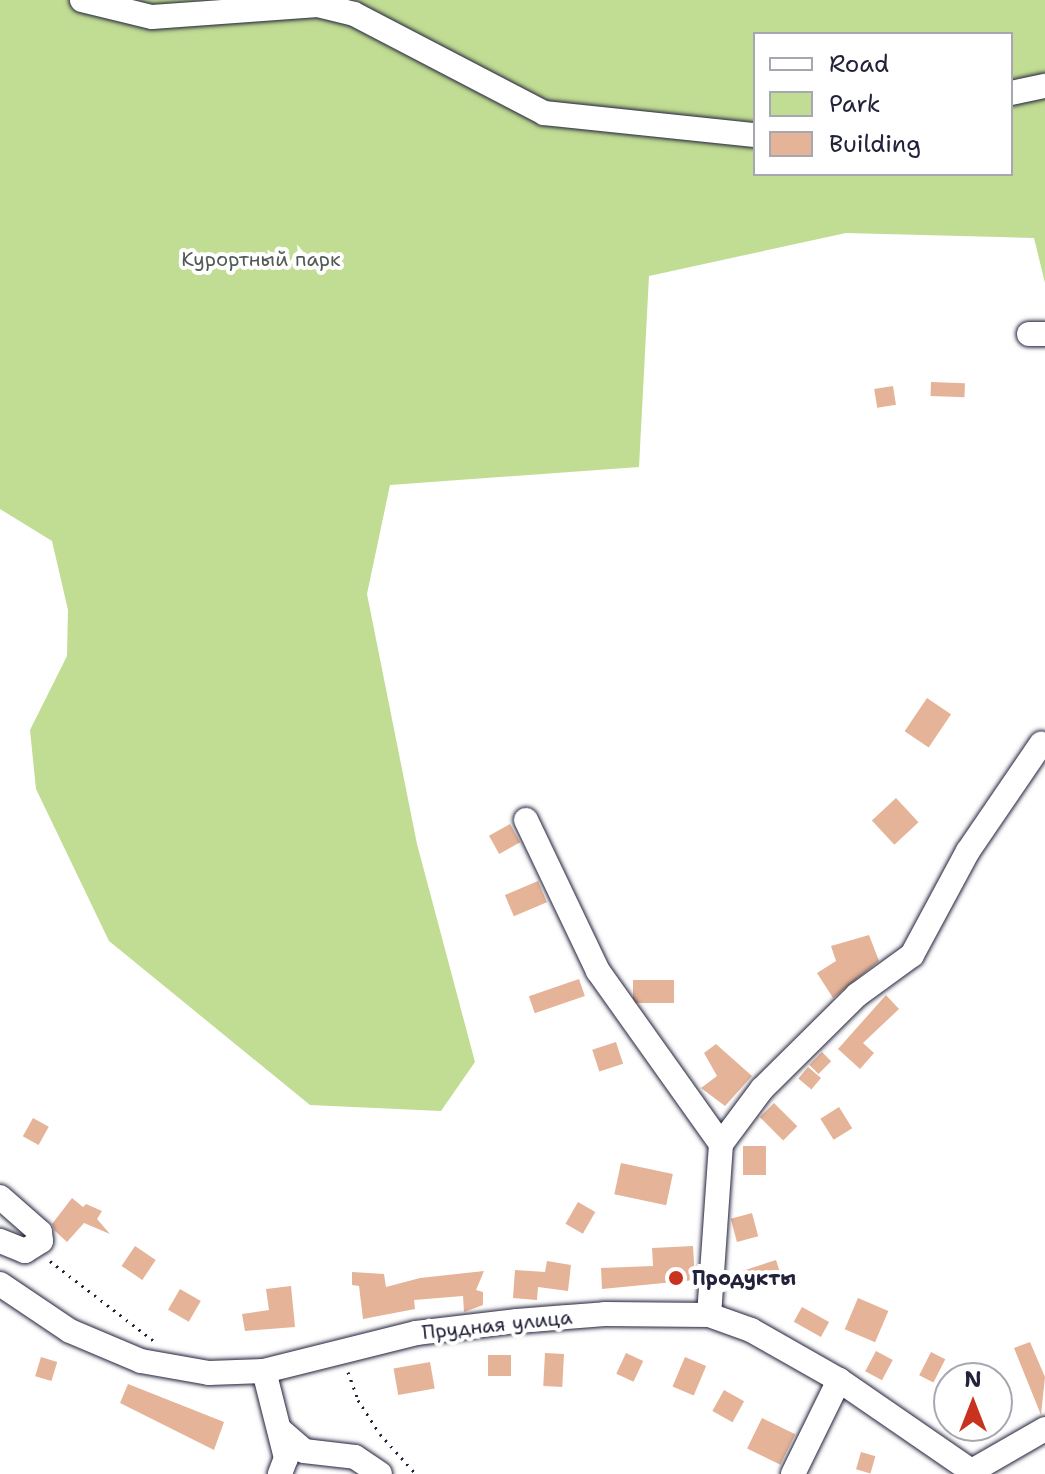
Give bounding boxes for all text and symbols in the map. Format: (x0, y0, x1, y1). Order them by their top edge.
legend (753, 32, 1013, 176)
text: Road (829, 48, 889, 80)
text: Park (829, 88, 881, 120)
text: Building (829, 128, 921, 160)
park label: Курортный парк (181, 247, 341, 271)
place label: Продукты (692, 1266, 796, 1290)
marker: Продукты (667, 1269, 685, 1287)
street label: Прудная улица (421, 1305, 573, 1345)
north arrow (933, 1362, 1013, 1442)
text: N (964, 1365, 982, 1394)

